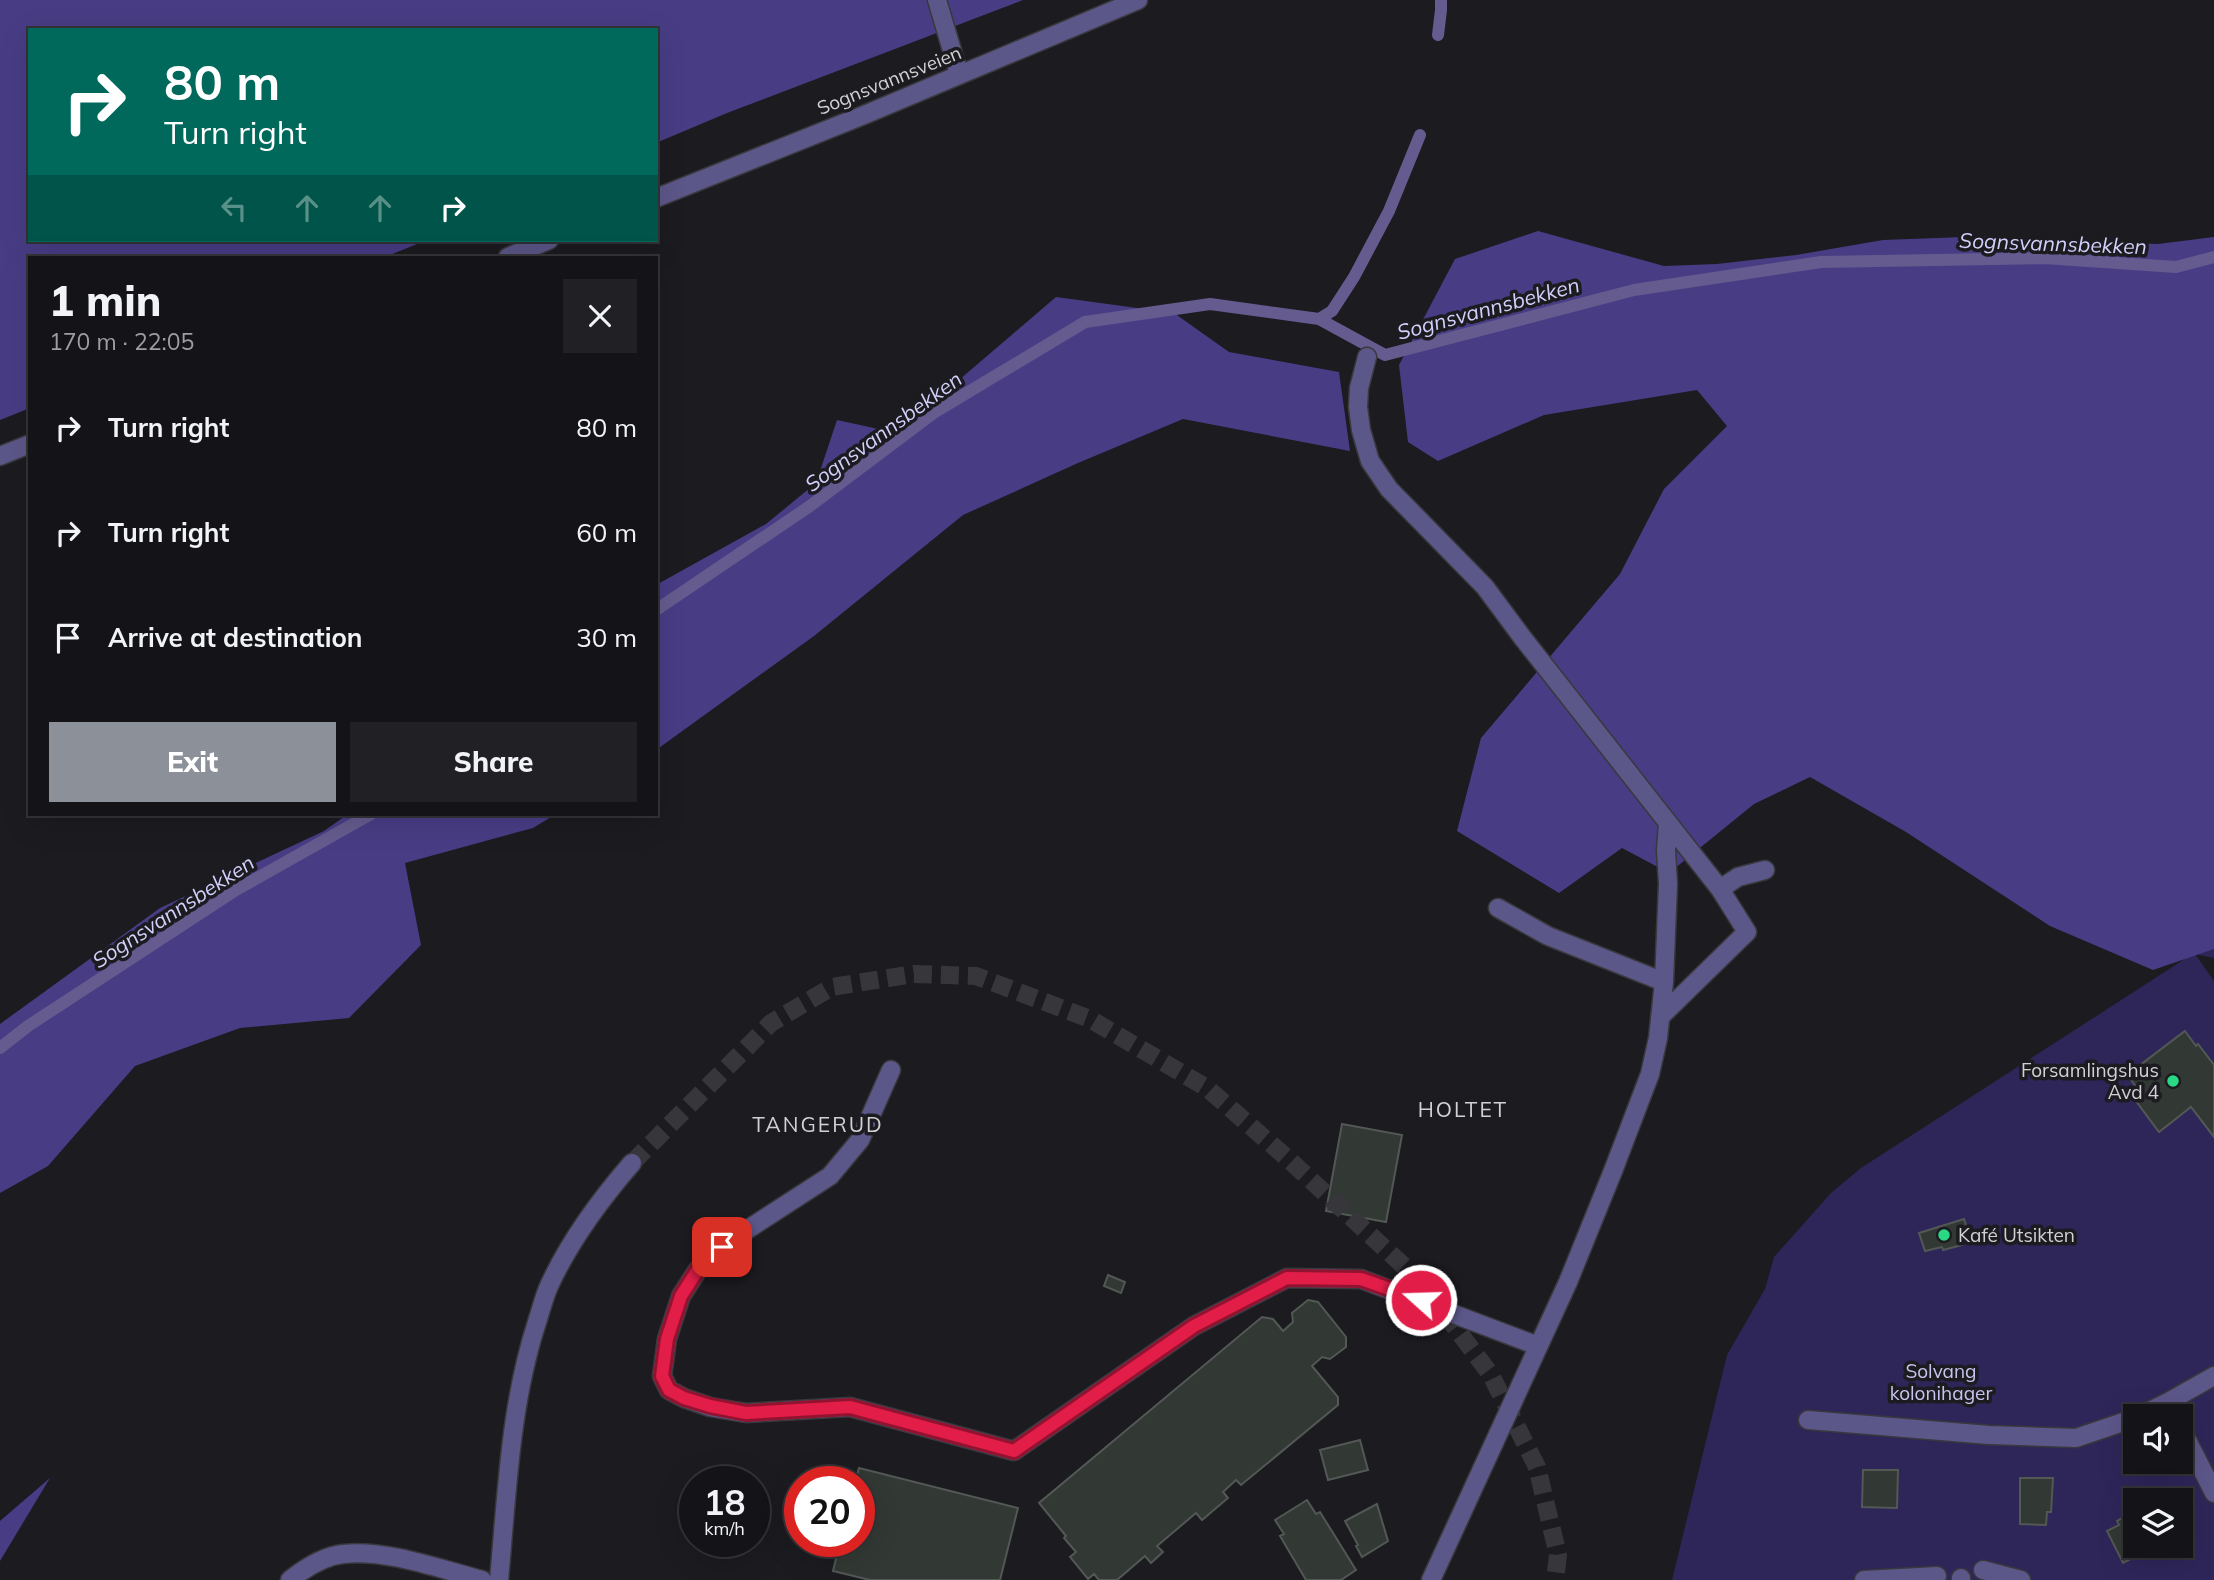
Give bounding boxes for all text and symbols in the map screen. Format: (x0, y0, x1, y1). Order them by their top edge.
street label: Sognsvannsveien (813, 40, 965, 120)
text: 80 m (164, 51, 280, 112)
icon: right (49, 56, 140, 147)
text: Turn right (164, 112, 307, 152)
icon: left (215, 189, 253, 227)
icon: ahead (288, 189, 326, 227)
icon: ahead (361, 189, 399, 227)
icon: right (434, 189, 472, 227)
water label: Sognsvannsbekken (1959, 227, 2147, 259)
water label: Sognsvannsbekken (1394, 271, 1582, 345)
text: 1 min (49, 274, 162, 327)
button: close (563, 279, 637, 353)
text: 170 m · 22:05 (49, 327, 194, 356)
water label: Sognsvannsbekken (799, 365, 967, 497)
icon: right (49, 409, 87, 447)
text: Turn right (108, 411, 229, 444)
text: 80 m (576, 411, 637, 444)
icon: right (49, 514, 87, 552)
text: Turn right (108, 516, 229, 549)
text: 60 m (576, 516, 637, 549)
icon: arrive (49, 619, 87, 657)
text: Arrive at destination (108, 621, 363, 654)
text: 30 m (576, 621, 637, 654)
button: Exit (49, 722, 336, 802)
button: Share (350, 722, 637, 802)
water label: Sognsvannsbekken (87, 849, 259, 973)
place label: Forsamlingshus Avd 4 (2021, 1058, 2159, 1104)
marker: Forsamlingshus Avd 4 (2165, 1073, 2181, 1089)
district label: HOLTET (1418, 1096, 1508, 1122)
district label: TANGERUD (752, 1111, 884, 1137)
pin (692, 1217, 752, 1277)
place label: Kafé Utsikten (1958, 1223, 2075, 1247)
marker: Kafé Utsikten (1936, 1227, 1952, 1243)
icon: arrive (703, 1228, 741, 1266)
position arrow (1384, 1263, 1458, 1337)
park label: Solvang kolonihager (1890, 1359, 1992, 1405)
map controls (2123, 1404, 2193, 1558)
button: sound (2123, 1404, 2193, 1474)
speed limit sign: 20 (784, 1466, 875, 1557)
text: 18 (703, 1480, 746, 1524)
button: layers (2123, 1488, 2193, 1558)
text: km/h (704, 1517, 745, 1540)

